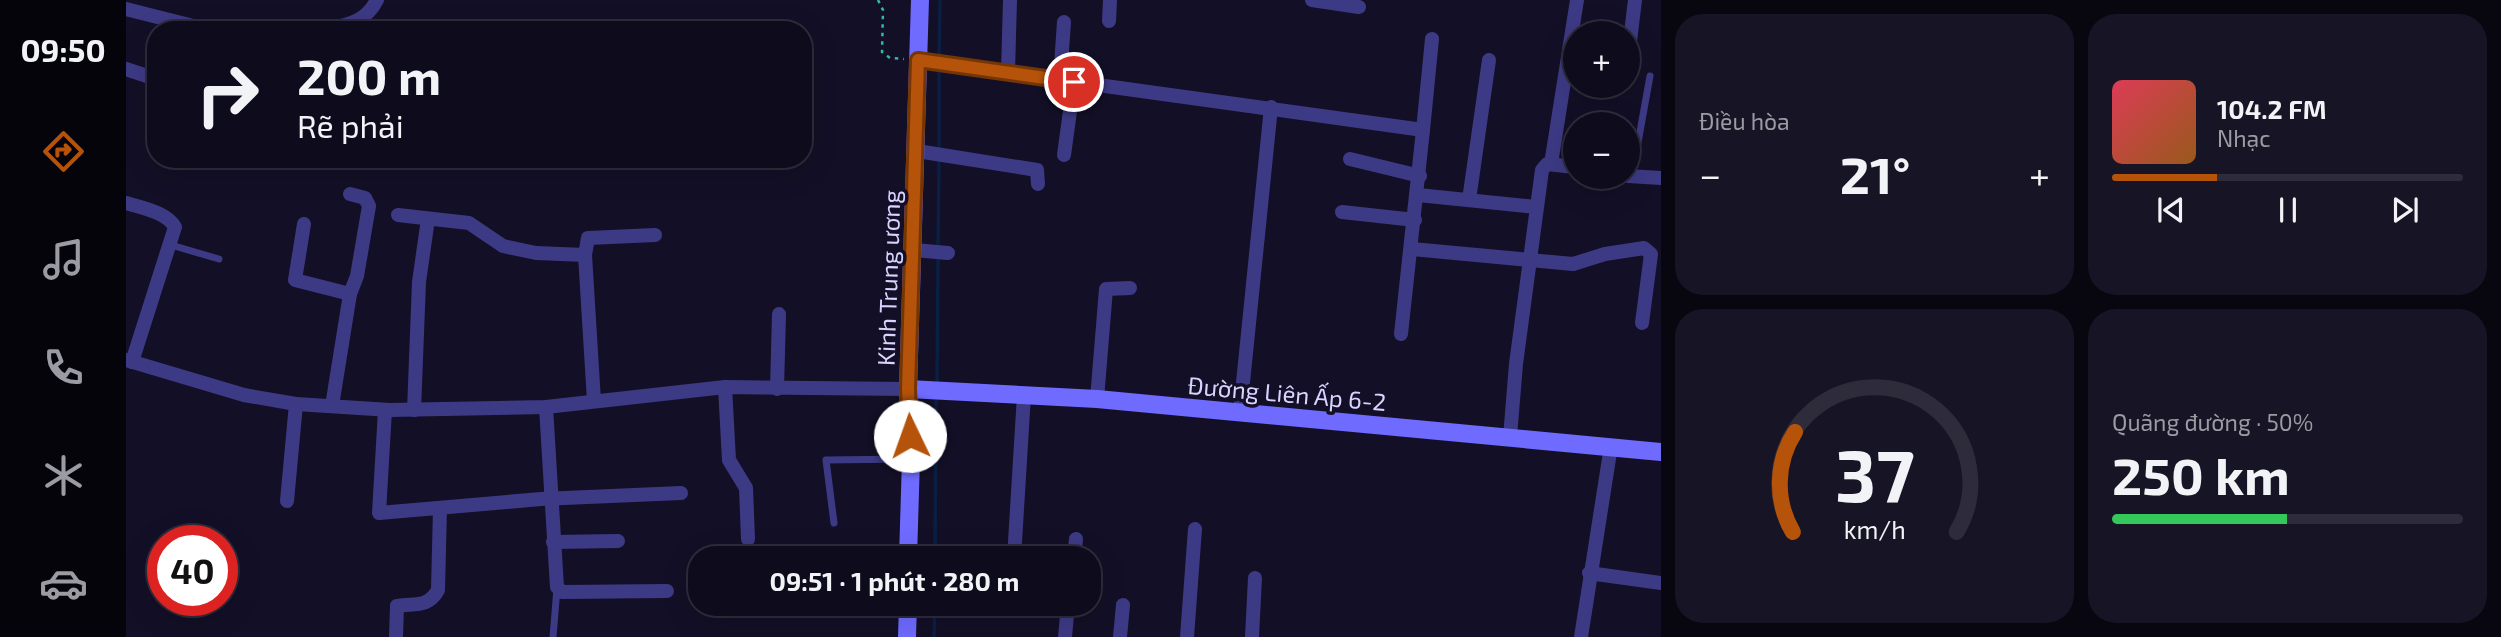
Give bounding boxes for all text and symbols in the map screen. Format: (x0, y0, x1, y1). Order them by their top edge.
map controls (1563, 21, 1640, 189)
button: + (1563, 21, 1640, 98)
text: 09:50 (20, 30, 106, 68)
text: 200 m (297, 46, 441, 105)
icon: right (182, 49, 273, 140)
pin (1044, 52, 1104, 112)
icon: arrive (1055, 63, 1093, 101)
text: 104.2 FM (2217, 93, 2327, 124)
text: Rẽ phải (297, 106, 404, 144)
text: Điều hòa (1699, 107, 1790, 135)
button: − (1563, 112, 1640, 189)
text: Nhạc (2217, 124, 2270, 152)
icon: directions (39, 127, 88, 176)
text: 21° (1840, 142, 1910, 204)
text: − (1699, 151, 1721, 197)
text: + (2029, 151, 2050, 197)
street label: Kinh Trung ương (870, 190, 906, 366)
icon: previous (2152, 191, 2190, 229)
icon: pause (2269, 191, 2307, 229)
icon: next (2386, 191, 2424, 229)
icon: music (39, 235, 88, 284)
icon: phone (39, 343, 88, 392)
street label: Đường Liên Ấp 6-2 (1187, 370, 1387, 416)
position arrow (873, 399, 947, 473)
text: Quãng đường · 50% (2112, 408, 2313, 436)
text: 37 (1835, 429, 1914, 517)
text: 250 km (2112, 443, 2290, 505)
icon: climate (39, 451, 88, 500)
text: km/h (1843, 514, 1906, 544)
speed limit sign: 40 (147, 525, 238, 616)
icon: car (39, 559, 88, 608)
text: 09:51 · 1 phút · 280 m (770, 565, 1019, 596)

